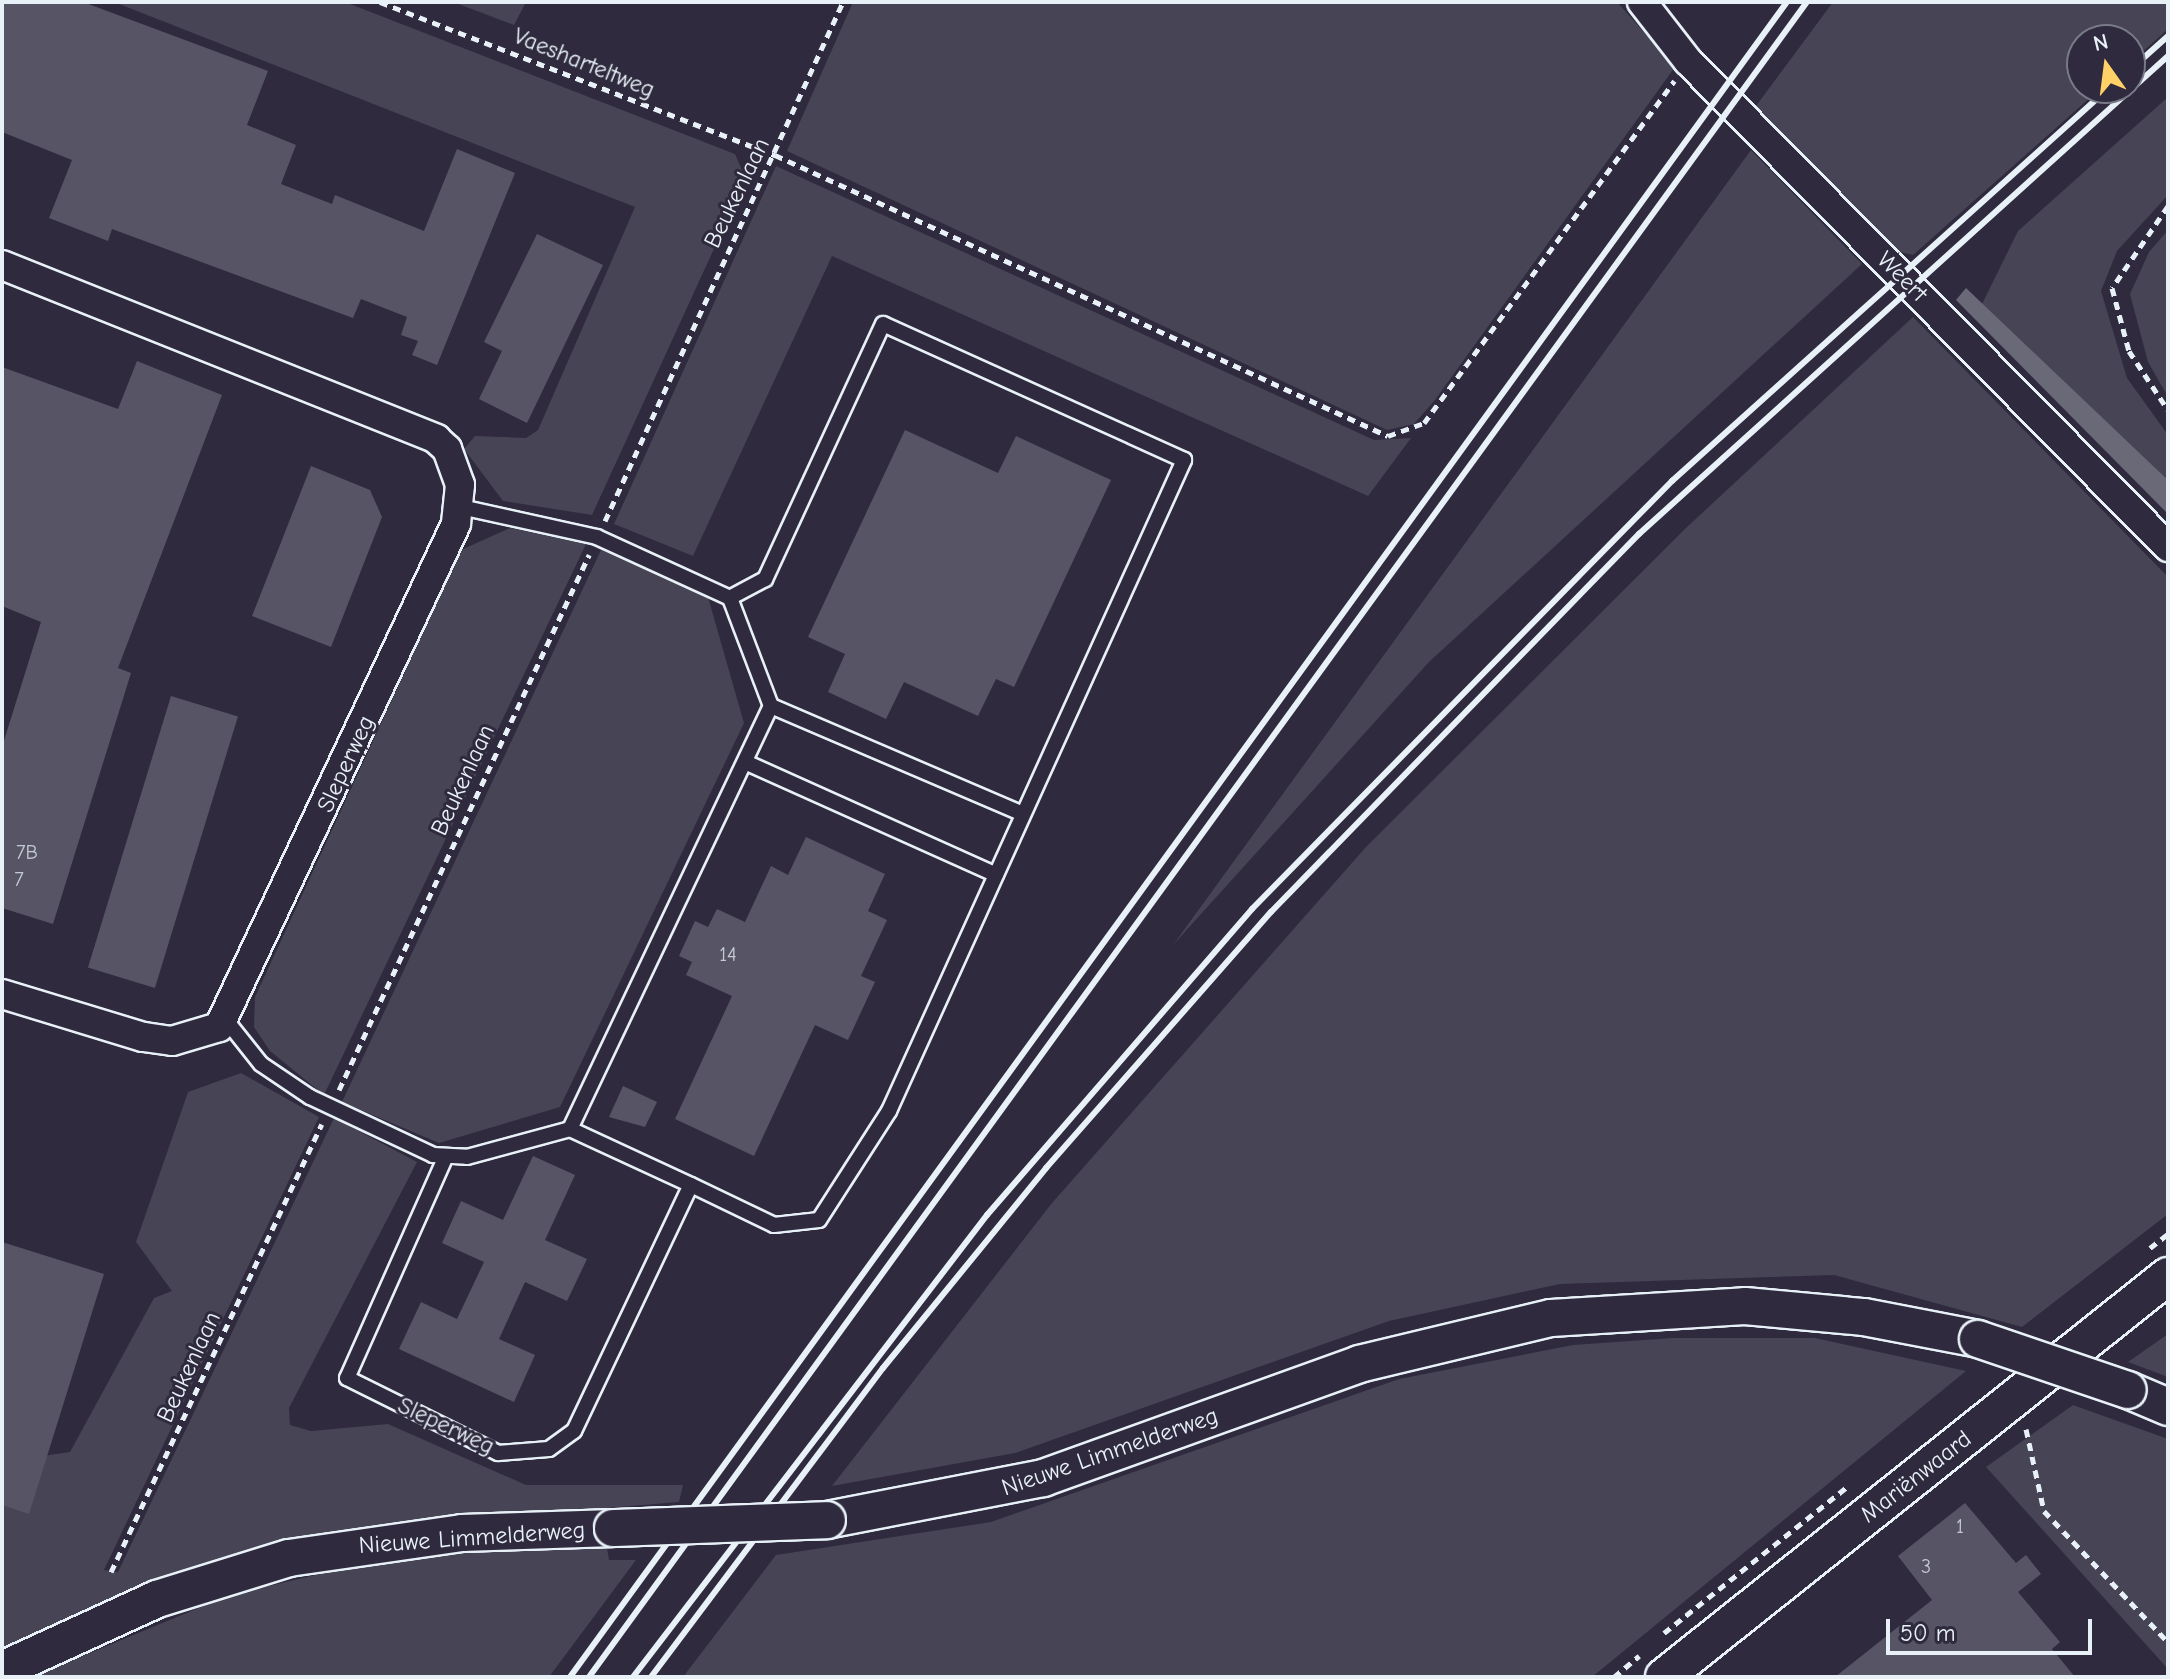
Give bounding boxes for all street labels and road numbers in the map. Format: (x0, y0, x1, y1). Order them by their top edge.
street label: Vaesharteltweg (509, 22, 659, 104)
street label: Beukenlaan (698, 133, 776, 253)
street label: Weert (1871, 246, 1933, 308)
street label: Sleperweg (311, 711, 381, 817)
street label: Beukenlaan (425, 720, 501, 840)
street label: Beukenlaan (151, 1307, 227, 1427)
street label: Sleperweg (393, 1391, 499, 1461)
street label: Nieuwe Limmelderweg (998, 1401, 1222, 1503)
street label: Mariënwaard (1855, 1425, 1977, 1529)
street label: Nieuwe Limmelderweg (358, 1516, 586, 1560)

